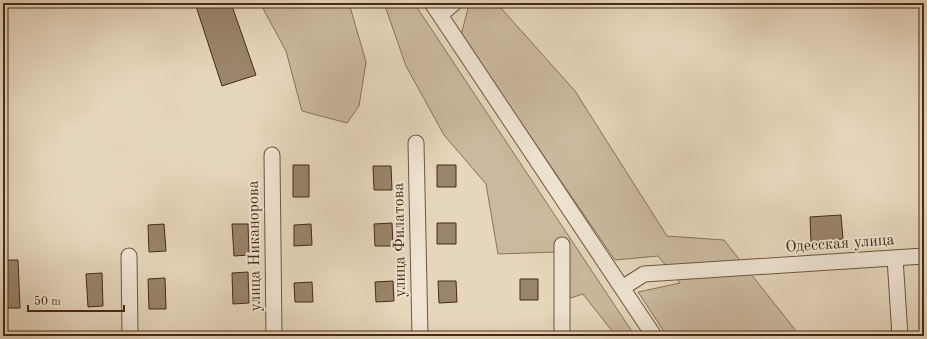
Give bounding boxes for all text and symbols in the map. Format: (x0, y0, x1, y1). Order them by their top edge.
street label: улица Никанорова (246, 180, 264, 312)
street label: улица Филатова (391, 183, 409, 297)
street label: Одесская улица (785, 232, 895, 256)
scale bar (28, 287, 124, 313)
text: 50 m (34, 295, 61, 308)

